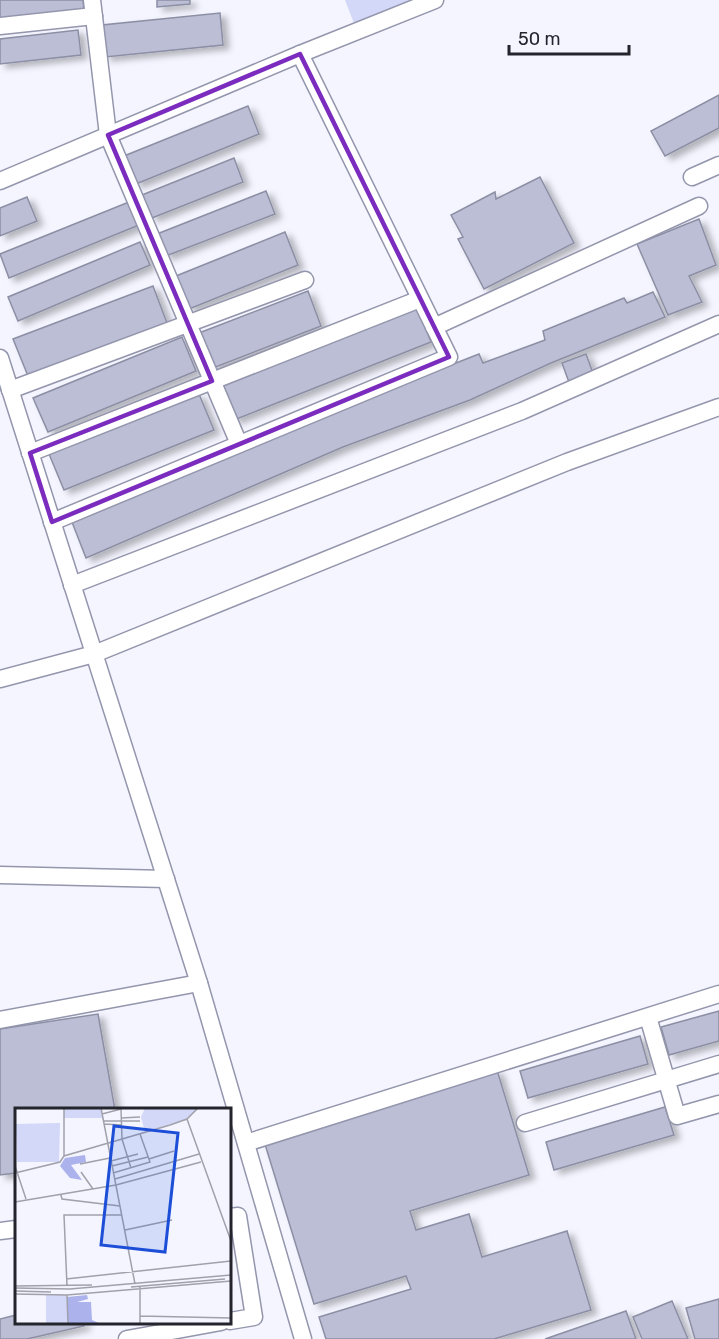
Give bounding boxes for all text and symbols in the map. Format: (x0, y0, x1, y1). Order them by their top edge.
scale bar (509, 18, 629, 56)
text: 50 m (518, 28, 561, 50)
inset map (15, 1108, 231, 1324)

